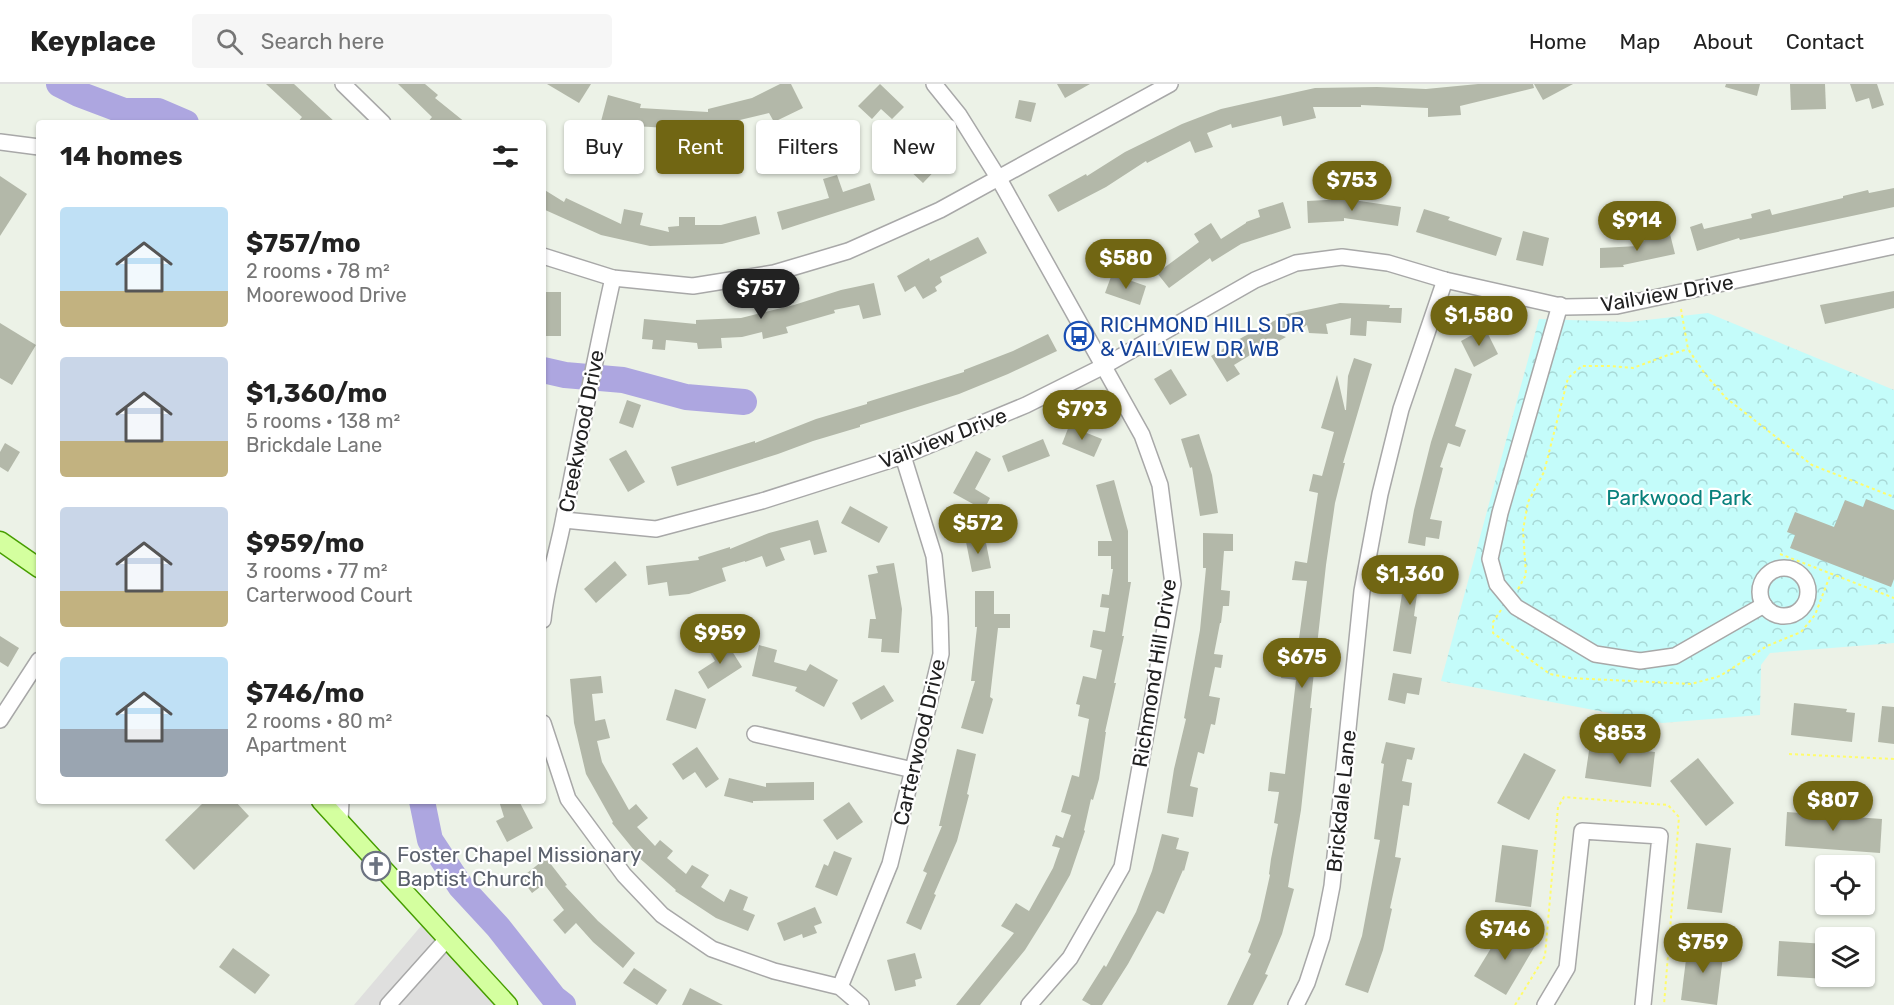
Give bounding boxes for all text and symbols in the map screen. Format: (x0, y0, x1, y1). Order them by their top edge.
search box (192, 14, 612, 68)
text: Keyplace (30, 25, 156, 58)
icon: search (213, 25, 246, 58)
text: Search here (261, 28, 384, 55)
text: Home (1529, 29, 1586, 54)
text: Map (1619, 29, 1660, 54)
text: About (1693, 29, 1753, 54)
text: Contact (1786, 29, 1864, 54)
chip: Buy (564, 120, 644, 174)
chip: Rent (656, 120, 744, 174)
chip: Filters (756, 120, 860, 174)
chip: New (872, 120, 956, 174)
icon: filters (489, 140, 522, 173)
text: 14 homes (60, 141, 183, 172)
pin: $753 (1316, 161, 1388, 212)
text: $753 (1327, 168, 1377, 192)
pin: $914 (1601, 201, 1673, 252)
text: $914 (1612, 208, 1662, 232)
text: $757/mo (246, 228, 361, 259)
icon: home (108, 231, 180, 303)
pin: $580 (1090, 239, 1162, 290)
text: $580 (1099, 246, 1153, 270)
text: 2 rooms · 78 m² (246, 259, 390, 283)
pin: $757 (725, 269, 797, 320)
street label: Vailview Drive (1599, 269, 1735, 317)
text: $757 (736, 276, 786, 300)
text: Moorewood Drive (246, 283, 407, 307)
pin: $1,580 (1430, 296, 1528, 347)
text: $1,580 (1445, 303, 1513, 327)
place label: RICHMOND HILLS DR & VAILVIEW DR WB (1100, 312, 1304, 361)
bus stop icon: RICHMOND HILLS DR & VAILVIEW DR WB (1063, 320, 1095, 352)
street label: Creekwood Drive (553, 348, 609, 514)
text: $1,360/mo (246, 378, 387, 409)
icon: home (108, 381, 180, 453)
pin: $793 (1046, 390, 1118, 441)
text: $793 (1057, 397, 1107, 421)
street label: Vailview Drive (876, 402, 1010, 474)
text: 5 rooms · 138 m² (246, 409, 400, 433)
text: Brickdale Lane (246, 433, 382, 457)
park label: Parkwood Park (1606, 485, 1752, 510)
pin: $572 (942, 504, 1014, 555)
text: $572 (953, 511, 1003, 535)
text: $959/mo (246, 528, 365, 559)
icon: home (108, 531, 180, 603)
pin: $1,360 (1361, 555, 1459, 606)
text: 3 rooms · 77 m² (246, 559, 388, 583)
text: $1,360 (1376, 562, 1444, 586)
street label: Richmond Hill Drive (1127, 577, 1181, 769)
text: Carterwood Court (246, 583, 412, 607)
pin: $959 (684, 614, 756, 665)
text: $959 (694, 621, 746, 645)
pin: $675 (1266, 638, 1338, 689)
text: $675 (1277, 645, 1327, 669)
street label: Carterwood Drive (888, 656, 950, 828)
text: $746/mo (246, 678, 364, 709)
icon: home (108, 681, 180, 753)
text: 2 rooms · 80 m² (246, 709, 392, 733)
pin: $853 (1584, 714, 1656, 765)
text: $853 (1594, 721, 1647, 745)
street label: Brickdale Lane (1321, 729, 1361, 873)
text: Apartment (246, 733, 347, 757)
pin: $807 (1797, 781, 1869, 832)
text: $807 (1807, 788, 1859, 812)
place label: Foster Chapel Missionary Baptist Church (397, 842, 642, 891)
church icon: Foster Chapel Missionary Baptist Church (360, 850, 392, 882)
map controls (1815, 855, 1875, 987)
button: locate (1815, 855, 1875, 915)
pin: $746 (1469, 910, 1541, 961)
text: $746 (1480, 917, 1530, 941)
pin: $759 (1667, 923, 1739, 974)
button: layers (1815, 927, 1875, 987)
text: $759 (1678, 930, 1728, 954)

